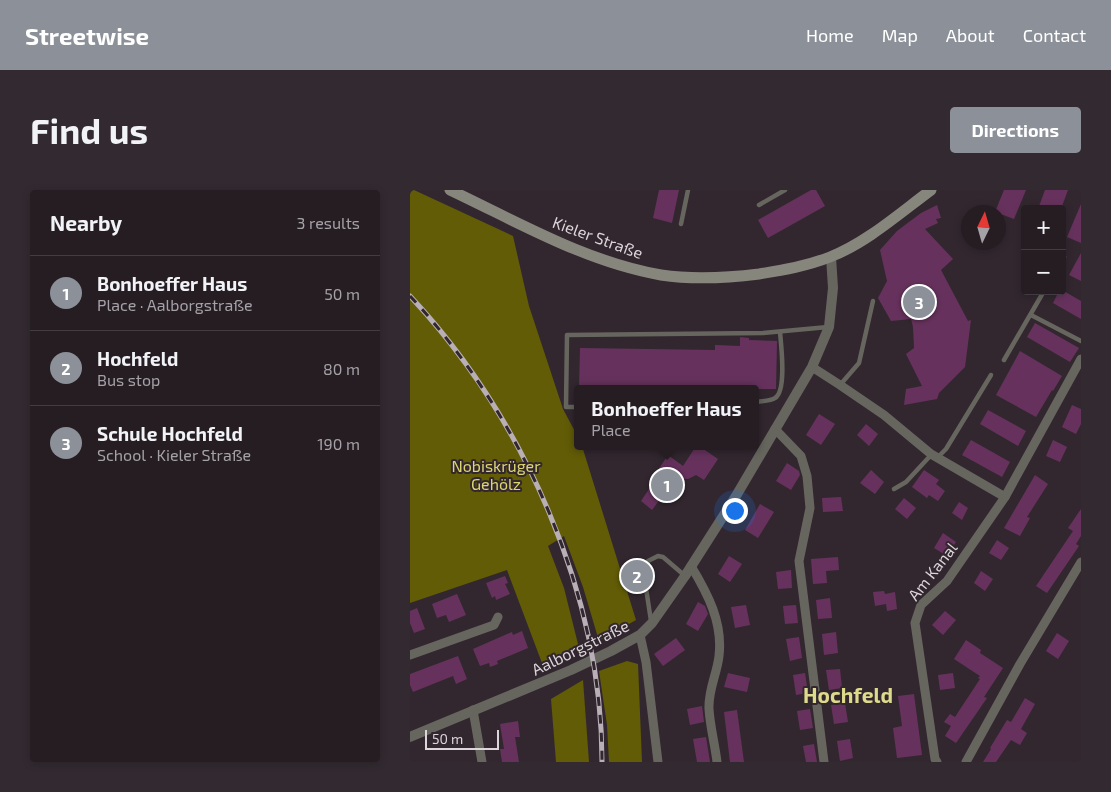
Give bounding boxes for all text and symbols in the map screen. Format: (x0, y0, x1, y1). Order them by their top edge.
text: Streetwise (25, 21, 149, 50)
text: Home (806, 24, 854, 46)
text: Map (882, 24, 918, 46)
text: About (946, 24, 995, 46)
text: Contact (1023, 24, 1086, 46)
button: Directions (950, 107, 1081, 153)
text: Find us (30, 109, 148, 151)
north arrow (961, 205, 1006, 250)
map controls (1021, 205, 1066, 295)
button: + (1021, 205, 1066, 250)
text: Nearby (50, 210, 122, 235)
street label: Kieler Straße (550, 212, 646, 262)
text: 3 results (297, 213, 360, 232)
button: − (1021, 250, 1066, 295)
text: Bonhoeffer Haus (97, 272, 247, 295)
pin: 3 (903, 283, 935, 321)
text: 1 (63, 284, 69, 303)
text: 50 m (324, 284, 360, 303)
text: Place · Aalborgstraße (97, 295, 253, 314)
text: Hochfeld (97, 347, 178, 370)
text: 2 (61, 359, 71, 378)
text: 80 m (323, 359, 360, 378)
text: Bus stop (97, 370, 160, 389)
popup (574, 385, 759, 450)
text: Bonhoeffer Haus (591, 397, 742, 420)
text: Place (591, 420, 631, 439)
text: Schule Hochfeld (97, 422, 243, 445)
text: 3 (61, 434, 71, 453)
text: 190 m (317, 434, 360, 453)
text: School · Kieler Straße (97, 445, 251, 464)
park label: Nobiskrüger Gehölz (451, 456, 541, 493)
pin: 1 (651, 466, 683, 504)
your location (722, 498, 748, 524)
street label: Am Kanal (903, 538, 961, 604)
pin: 2 (621, 557, 653, 595)
street label: Aalborgstraße (528, 615, 632, 679)
district label: Hochfeld (803, 682, 893, 707)
scale bar (425, 727, 499, 750)
text: 50 m (432, 730, 463, 747)

